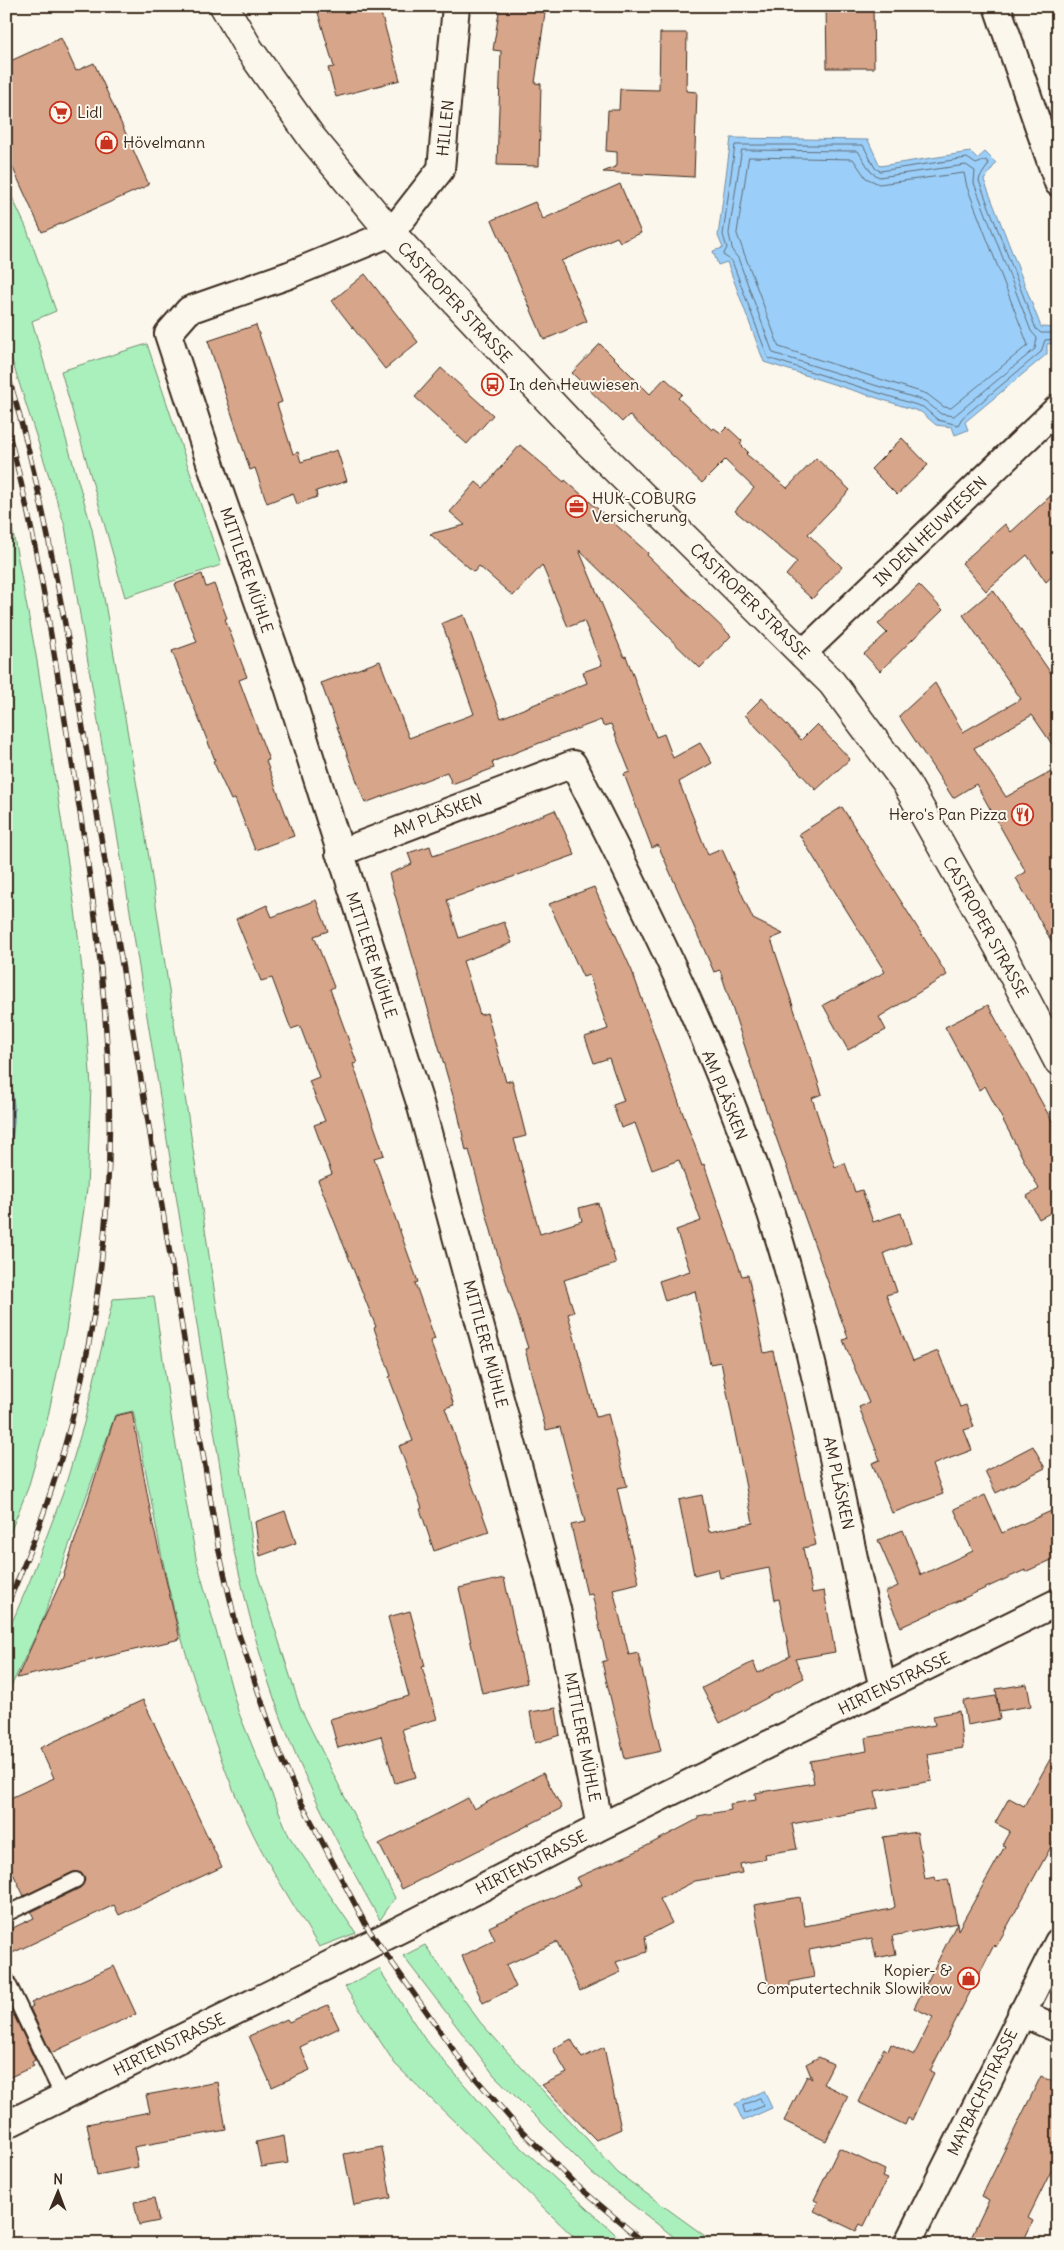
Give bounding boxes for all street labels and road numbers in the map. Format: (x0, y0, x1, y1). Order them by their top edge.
street label: HILLEN (432, 99, 458, 157)
street label: CASTROPER STRASSE (394, 237, 516, 367)
street label: IN DEN HEUWIESEN (869, 472, 991, 590)
street label: MITTLERE MÜHLE (216, 504, 278, 636)
street label: CASTROPER STRASSE (686, 539, 814, 663)
street label: AM PLÄSKEN (389, 789, 485, 841)
street label: CASTROPER STRASSE (939, 853, 1033, 1001)
street label: MITTLERE MÜHLE (342, 889, 402, 1021)
street label: AM PLÄSKEN (698, 1047, 752, 1143)
street label: MITTLERE MÜHLE (459, 1278, 513, 1410)
street label: AM PLÄSKEN (819, 1435, 859, 1531)
street label: HIRTENSTRASSE (835, 1647, 953, 1719)
street label: MITTLERE MÜHLE (561, 1670, 605, 1804)
street label: HIRTENSTRASSE (472, 1825, 590, 1899)
street label: HIRTENSTRASSE (110, 2008, 228, 2080)
street label: MAYBACHSTRASSE (943, 2025, 1021, 2159)

